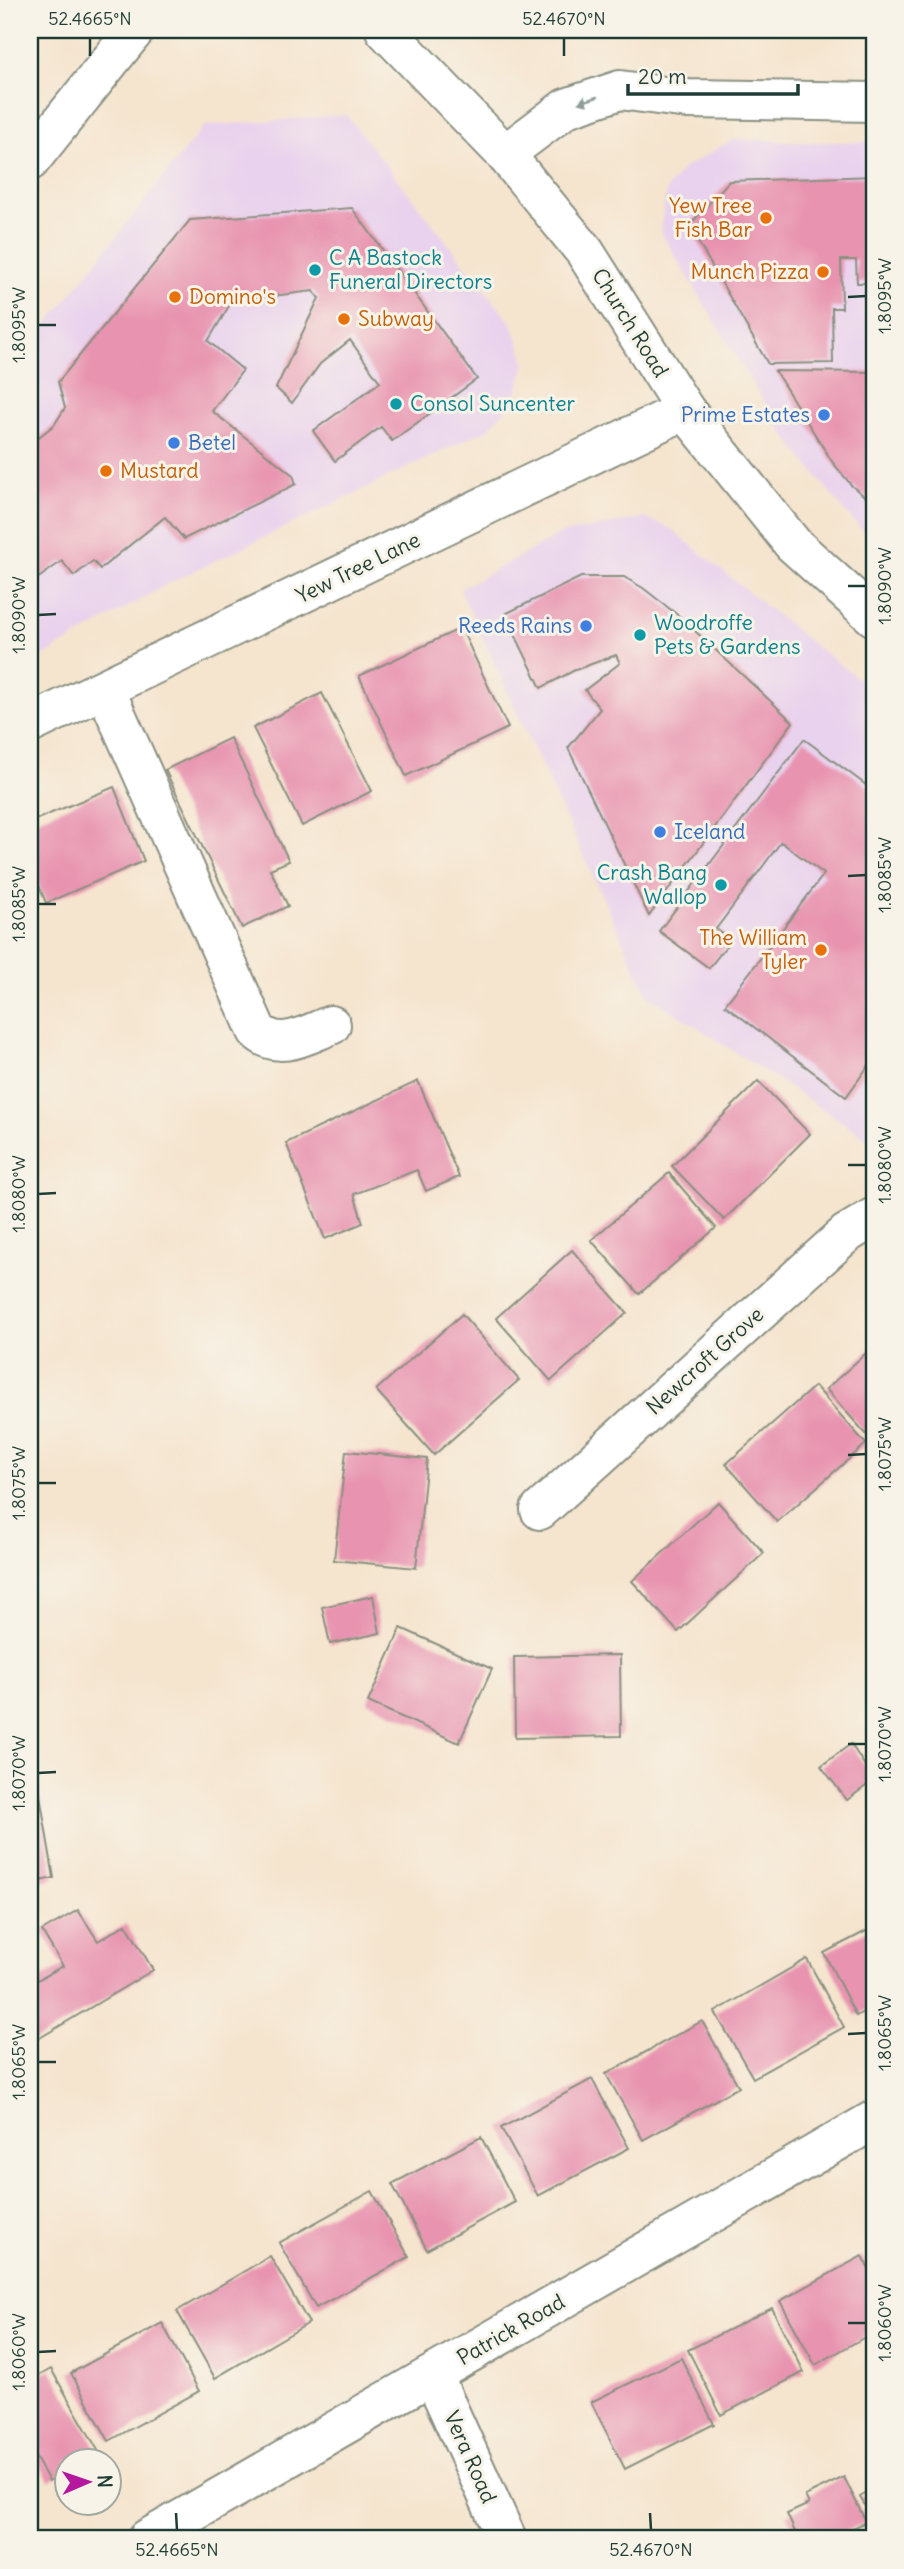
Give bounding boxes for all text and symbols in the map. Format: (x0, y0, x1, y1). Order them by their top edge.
text: 52.4665°N (48, 7, 132, 30)
text: 52.4670°N (522, 7, 606, 30)
scale bar (628, 52, 797, 96)
text: 20 m (638, 63, 687, 90)
one-way arrow (577, 95, 598, 106)
place label: Yew Tree Fish Bar (669, 192, 752, 243)
marker: Yew Tree Fish Bar (758, 210, 774, 226)
place label: C A Bastock Funeral Directors (329, 244, 492, 295)
place label: Munch Pizza (691, 258, 809, 285)
text: 1.8095°W (873, 258, 896, 334)
marker: C A Bastock Funeral Directors (307, 262, 323, 278)
street label: Church Road (586, 263, 675, 382)
marker: Munch Pizza (815, 264, 831, 280)
place label: Domino's (189, 283, 276, 310)
text: 1.8095°W (7, 287, 30, 363)
marker: Domino's (167, 289, 183, 305)
place label: Subway (358, 305, 434, 332)
marker: Subway (336, 311, 352, 327)
place label: Consol Suncenter (410, 390, 575, 417)
marker: Consol Suncenter (388, 396, 404, 412)
place label: Prime Estates (681, 401, 810, 428)
marker: Prime Estates (816, 407, 832, 423)
place label: Betel (188, 429, 236, 456)
marker: Betel (166, 435, 182, 451)
place label: Mustard (120, 457, 198, 484)
marker: Mustard (98, 463, 114, 479)
street label: Yew Tree Lane (291, 526, 424, 609)
text: 1.8090°W (873, 547, 896, 625)
text: 1.8090°W (7, 576, 30, 654)
place label: Woodroffe Pets & Gardens (654, 609, 801, 660)
place label: Reeds Rains (458, 612, 572, 639)
marker: Reeds Rains (578, 618, 594, 634)
marker: Woodroffe Pets & Gardens (632, 627, 648, 643)
place label: Iceland (674, 818, 745, 845)
marker: Iceland (652, 824, 668, 840)
text: 1.8085°W (873, 837, 896, 913)
place label: Crash Bang Wallop (597, 859, 707, 910)
text: 1.8085°W (7, 866, 30, 942)
marker: Crash Bang Wallop (713, 877, 729, 893)
place label: The William Tyler (699, 924, 807, 975)
marker: The William Tyler (813, 942, 829, 958)
text: 1.8080°W (873, 1126, 896, 1204)
text: 1.8080°W (7, 1155, 30, 1233)
street label: Newcroft Grove (640, 1301, 769, 1420)
text: 1.8075°W (873, 1417, 896, 1491)
text: 1.8075°W (7, 1446, 30, 1520)
text: 1.8070°W (873, 1706, 896, 1782)
text: 1.8070°W (7, 1735, 30, 1811)
text: 1.8065°W (873, 1995, 896, 2071)
text: 1.8065°W (7, 2024, 30, 2100)
text: 1.8060°W (873, 2284, 896, 2362)
street label: Patrick Road (452, 2288, 570, 2371)
text: 1.8060°W (7, 2313, 30, 2391)
street label: Vera Road (438, 2406, 503, 2507)
north arrow (52, 2446, 122, 2516)
text: N (93, 2474, 117, 2488)
text: 52.4665°N (135, 2538, 219, 2561)
text: 52.4670°N (609, 2538, 693, 2561)

